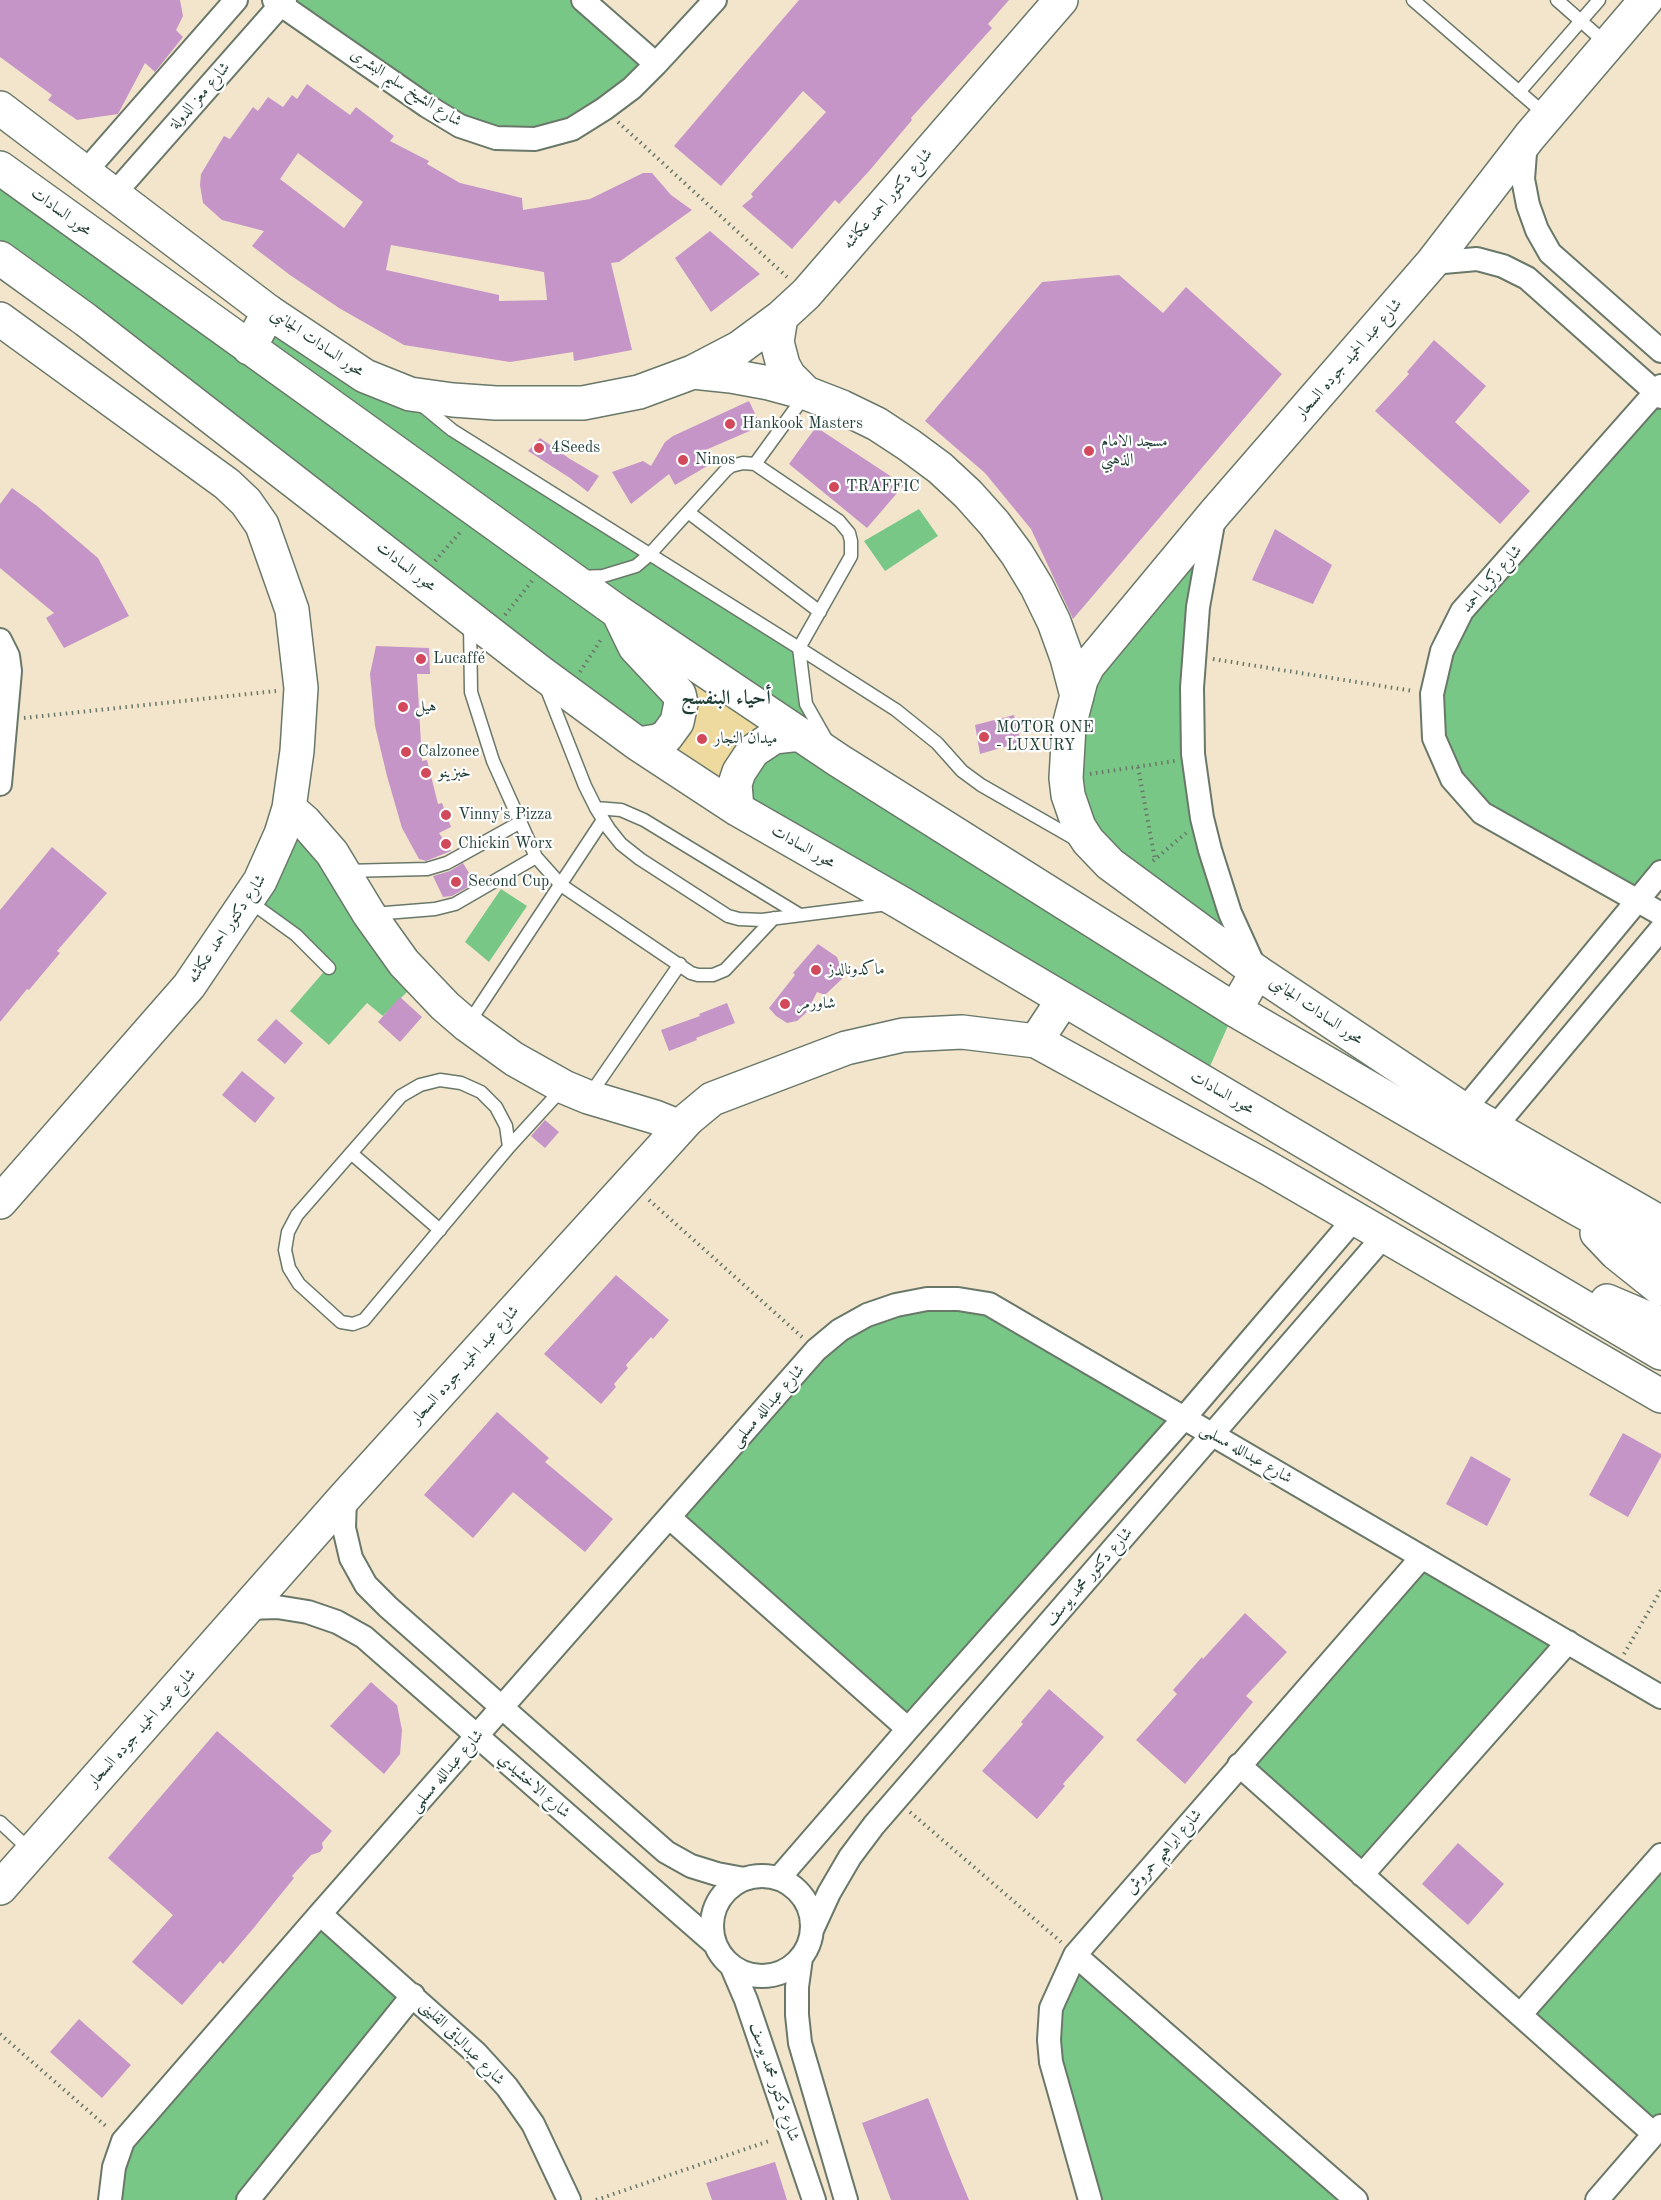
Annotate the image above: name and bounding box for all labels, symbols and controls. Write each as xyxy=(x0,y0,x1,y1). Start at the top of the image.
street label: شارع الشيخ سليم البشرى xyxy=(347,45,465,131)
street label: شارع معز الدولة xyxy=(166,58,234,134)
street label: شارع دكتور احمد عكاشه xyxy=(839,145,937,253)
street label: محور السادات xyxy=(27,183,95,241)
street label: شارع عبد الحميد جوده السحار xyxy=(1292,295,1406,423)
street label: محور السادات الجانبى xyxy=(267,305,367,381)
place label: Hankook Masters xyxy=(742,414,863,434)
marker: Hankook Masters xyxy=(723,417,737,431)
place label: مسجد الامام الذهبي xyxy=(1101,432,1168,470)
place label: 4Seeds xyxy=(551,438,600,458)
marker: 4Seeds xyxy=(532,441,546,455)
marker: مسجد الامام الذهبي xyxy=(1082,444,1096,458)
place label: Ninos xyxy=(695,450,735,470)
marker: Ninos xyxy=(676,453,690,467)
place label: TRAFFIC xyxy=(846,477,920,497)
marker: TRAFFIC xyxy=(827,480,841,494)
street label: محور السادات xyxy=(372,538,440,596)
street label: شارع زكريا احمد xyxy=(1457,541,1527,617)
place label: Lucaffé xyxy=(433,649,485,669)
marker: Lucaffé xyxy=(414,652,428,666)
district label: أحياء البنفسج xyxy=(681,687,771,711)
place label: هيل xyxy=(415,697,436,717)
marker: هيل xyxy=(396,700,410,714)
place label: MOTOR ONE - LUXURY xyxy=(996,718,1094,756)
place label: ميدان النجار xyxy=(714,729,778,749)
marker: MOTOR ONE - LUXURY xyxy=(977,730,991,744)
marker: ميدان النجار xyxy=(695,732,709,746)
place label: Calzonee xyxy=(418,742,479,762)
marker: Calzonee xyxy=(399,745,413,759)
place label: خبزينو xyxy=(438,763,471,783)
marker: خبزينو xyxy=(419,766,433,780)
place label: Vinny's Pizza xyxy=(458,805,552,825)
marker: Vinny's Pizza xyxy=(439,808,453,822)
street label: محور السادات xyxy=(768,821,838,873)
place label: Chickin Worx xyxy=(458,834,553,854)
marker: Chickin Worx xyxy=(439,837,453,851)
street label: شارع دكتور احمد عكاشه xyxy=(183,871,271,987)
place label: Second Cup xyxy=(468,872,549,892)
marker: Second Cup xyxy=(449,875,463,889)
place label: ماكدونالدز xyxy=(828,960,885,980)
marker: ماكدونالدز xyxy=(809,963,823,977)
street label: محور السادات الجانبى xyxy=(1266,973,1366,1049)
place label: شاورمر xyxy=(797,994,836,1014)
marker: شاورمر xyxy=(778,997,792,1011)
street label: محور السادات xyxy=(1187,1067,1257,1119)
street label: شارع عبد الحميد جوده السحار xyxy=(407,1302,523,1428)
street label: شارع عبدالله مسلمى xyxy=(727,1361,809,1451)
street label: شارع عبدالله مسلمى xyxy=(1197,1420,1295,1488)
street label: شارع دكتور محمد يوسف xyxy=(1041,1524,1137,1630)
street label: شارع عبد الحميد جوده السحار xyxy=(84,1665,200,1791)
street label: شارع عبدالله مسلمى xyxy=(406,1726,488,1816)
street label: شارع الاخشيدي xyxy=(494,1749,574,1823)
street label: شارع ابراهيم حمروش xyxy=(1122,1805,1206,1899)
street label: شارع عبدالباقى القلينى xyxy=(416,1997,508,2089)
street label: شارع دكتور محمد يوسف xyxy=(745,2020,803,2144)

